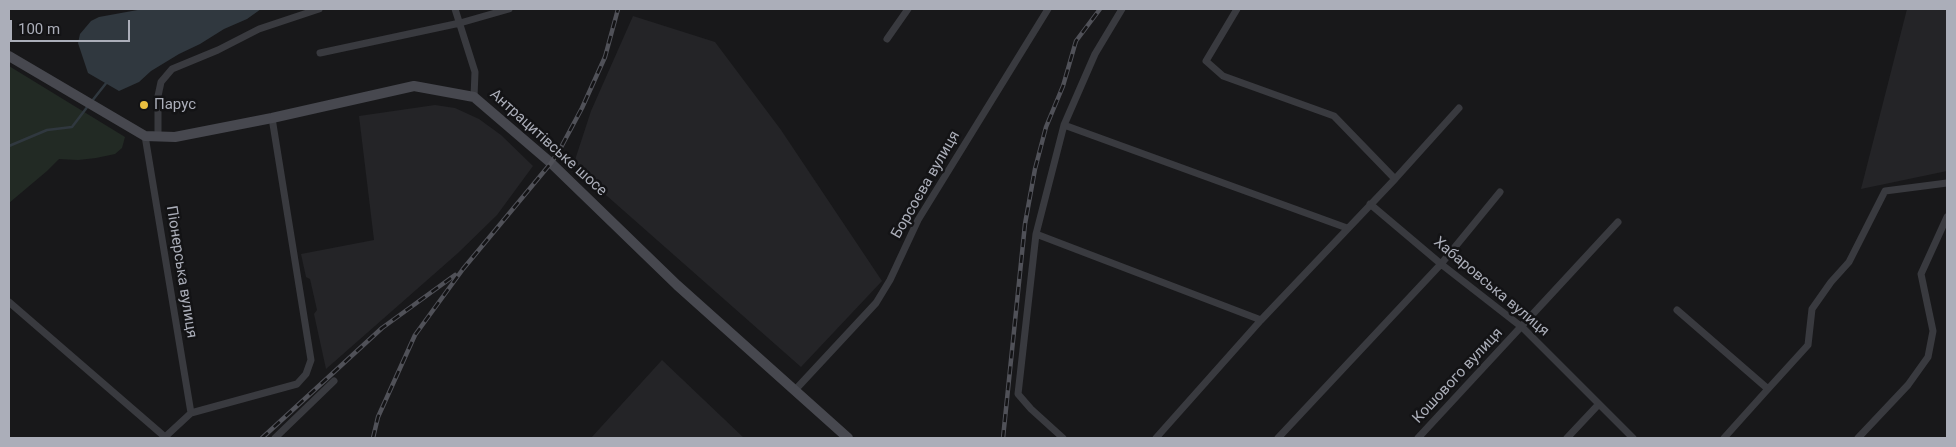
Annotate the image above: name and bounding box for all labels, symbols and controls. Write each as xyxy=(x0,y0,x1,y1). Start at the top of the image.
scale bar xyxy=(12,10,132,42)
text: 100 m xyxy=(18,20,60,38)
street label: Антрацитівське шосе xyxy=(486,86,610,200)
place label: Парус xyxy=(154,96,196,114)
marker: Парус xyxy=(138,99,150,111)
street label: Борсоєва вулиця xyxy=(888,128,964,242)
street label: Піонерська вулиця xyxy=(162,205,200,339)
street label: Хабаровська вулиця xyxy=(1430,233,1552,341)
street label: Кошового вулиця xyxy=(1409,324,1507,428)

